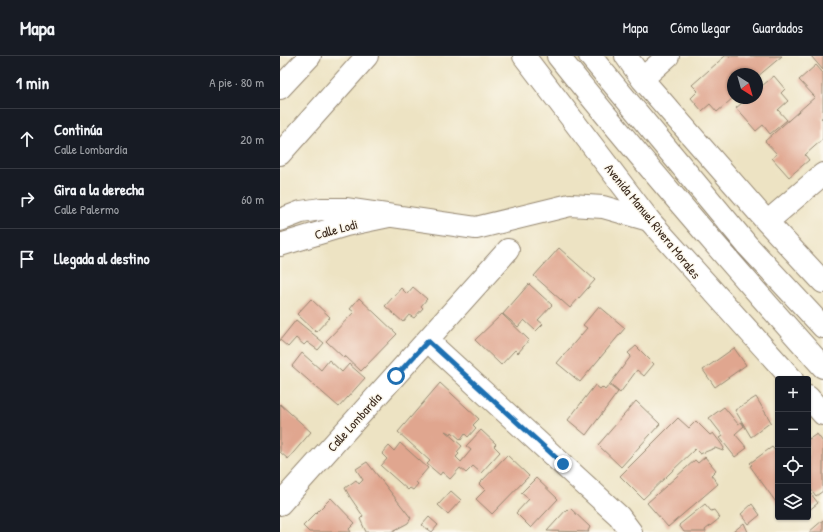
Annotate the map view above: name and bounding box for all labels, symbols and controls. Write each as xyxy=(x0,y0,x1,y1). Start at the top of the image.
text: Mapa xyxy=(20,15,54,41)
text: Mapa xyxy=(623,18,648,37)
text: Cómo llegar xyxy=(670,18,730,37)
text: Guardados xyxy=(752,18,803,37)
north arrow xyxy=(727,68,763,104)
text: 1 min xyxy=(16,71,49,94)
text: A pie · 80 m xyxy=(209,73,264,91)
text: Continúa xyxy=(54,119,102,140)
icon: ahead xyxy=(16,128,38,150)
text: 20 m xyxy=(240,130,264,148)
text: Calle Lombardía xyxy=(54,140,127,158)
street label: Avenida Manuel Rivera Morales xyxy=(601,160,705,282)
text: Gira a la derecha xyxy=(54,179,144,200)
icon: right xyxy=(16,188,38,210)
text: 60 m xyxy=(241,190,264,208)
text: Calle Palermo xyxy=(54,200,119,218)
street label: Calle Lodi xyxy=(312,215,360,243)
icon: arrive xyxy=(16,248,38,270)
text: Llegada al destino xyxy=(54,248,150,269)
route start xyxy=(387,367,405,385)
map controls xyxy=(775,376,811,520)
button: + xyxy=(775,376,811,412)
street label: Calle Lombardía xyxy=(323,389,385,455)
button: − xyxy=(775,412,811,448)
button: locate xyxy=(775,448,811,484)
route end xyxy=(554,455,572,473)
button: layers xyxy=(775,484,811,520)

